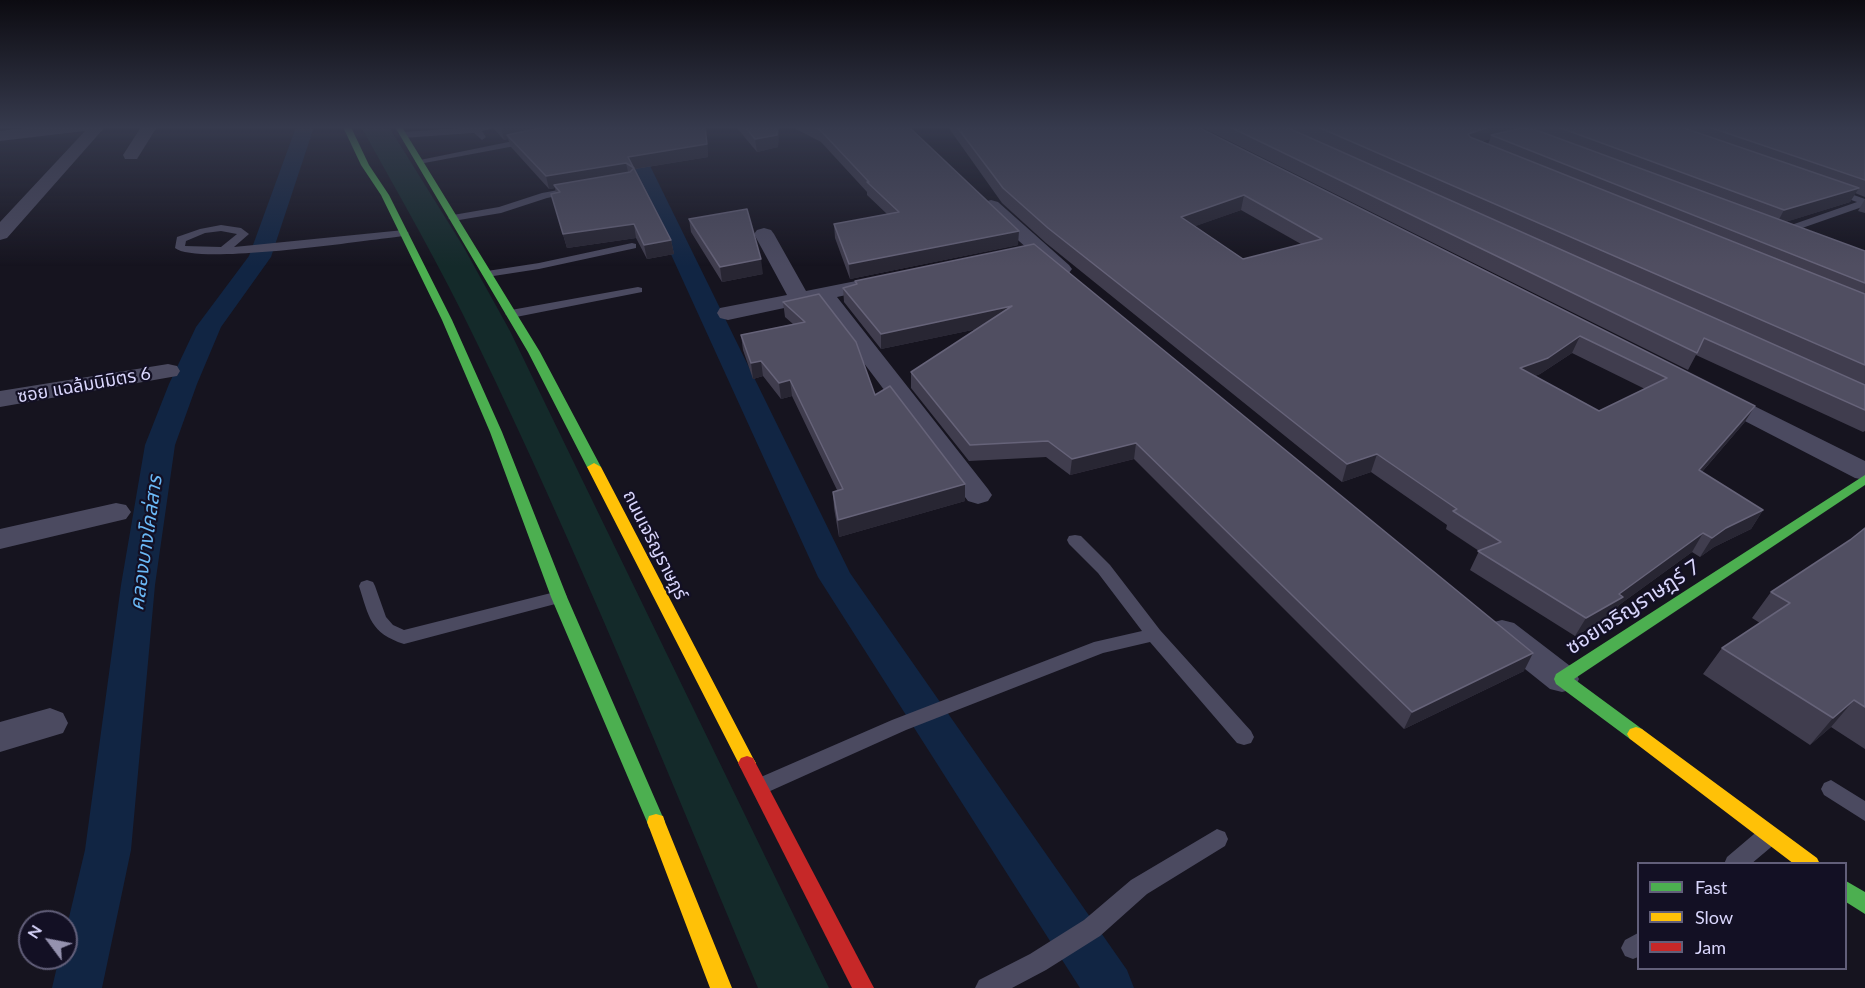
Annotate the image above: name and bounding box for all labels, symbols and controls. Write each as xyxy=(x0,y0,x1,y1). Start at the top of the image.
street label: ซอย แฉล้มนิมิตร 6 xyxy=(16,363,152,407)
water label: คลองบางโคล่สาร xyxy=(125,474,167,612)
street label: ถนนเจริญราษฎร์ xyxy=(618,487,692,603)
street label: ซอยเจริญราษฎร์ 7 xyxy=(1561,554,1705,660)
legend xyxy=(1637,862,1847,970)
text: Fast xyxy=(1695,876,1727,898)
text: Slow xyxy=(1695,906,1733,928)
north arrow xyxy=(18,910,78,970)
text: N xyxy=(23,921,45,942)
text: Jam xyxy=(1695,936,1726,958)

